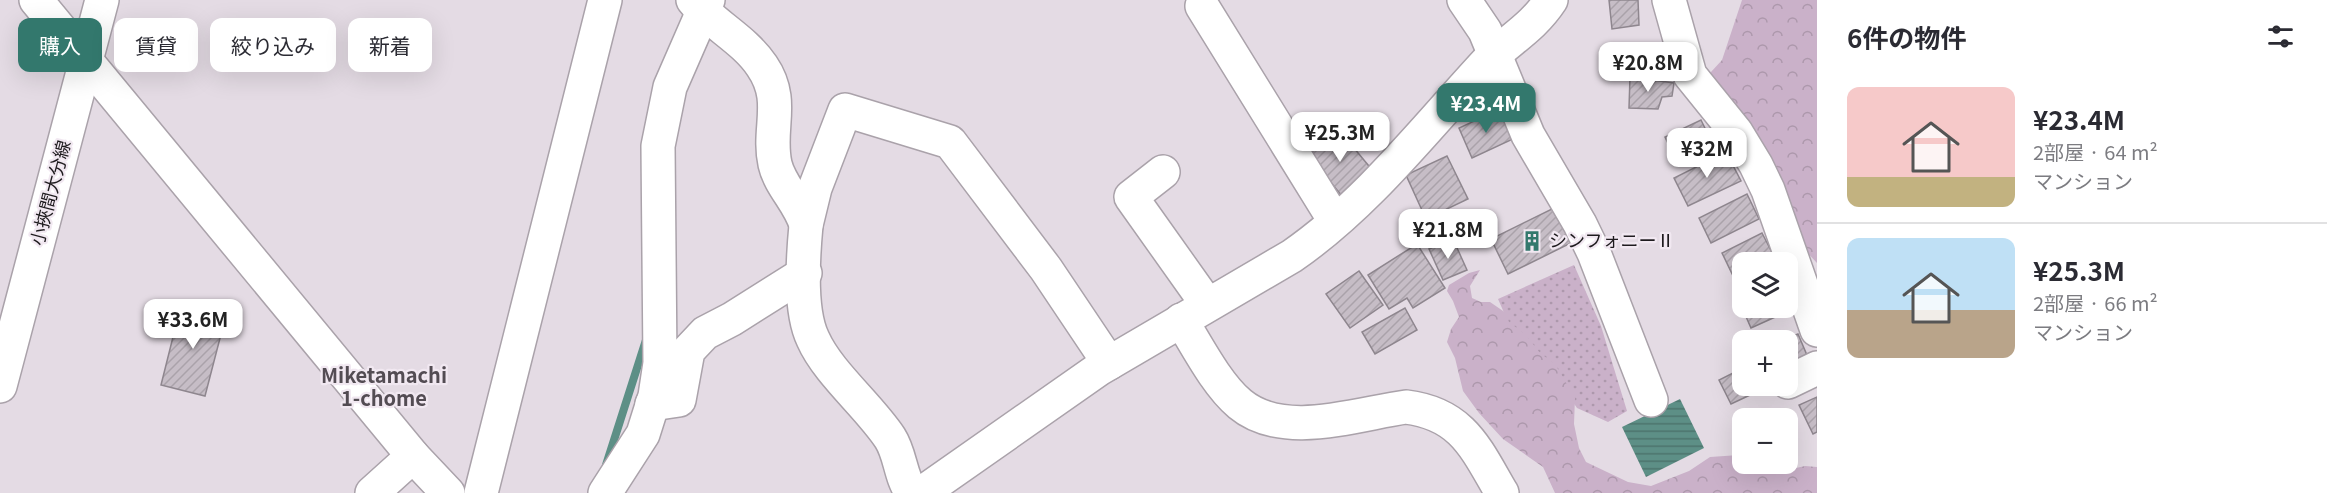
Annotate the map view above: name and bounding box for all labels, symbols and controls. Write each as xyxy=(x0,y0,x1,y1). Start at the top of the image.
chip: 購入 xyxy=(18,18,102,72)
chip: 賃貸 xyxy=(114,18,198,72)
chip: 絞り込み xyxy=(210,18,336,72)
chip: 新着 xyxy=(348,18,432,72)
text: 6件の物件 xyxy=(1847,18,1966,55)
icon: filters xyxy=(2264,20,2297,53)
pin: ¥20.8M xyxy=(1599,42,1697,93)
text: ¥20.8M xyxy=(1613,47,1683,76)
pin: ¥23.4M xyxy=(1437,83,1535,134)
text: ¥23.4M xyxy=(1451,88,1521,117)
text: ¥23.4M xyxy=(2033,100,2125,137)
icon: home xyxy=(1895,111,1967,183)
pin: ¥25.3M xyxy=(1291,112,1389,163)
text: ¥25.3M xyxy=(1305,117,1375,146)
pin: ¥32M xyxy=(1671,128,1743,179)
text: ¥32M xyxy=(1681,133,1733,162)
street label: 小挾間大分線 xyxy=(23,137,76,248)
text: 2部屋 · 64 m² xyxy=(2033,137,2158,166)
text: マンション xyxy=(2033,166,2133,195)
pin: ¥21.8M xyxy=(1399,209,1497,260)
text: ¥21.8M xyxy=(1413,214,1483,243)
place label: シンフォニーⅡ xyxy=(1549,226,1674,252)
building icon: シンフォニーⅡ xyxy=(1520,229,1544,253)
text: ¥25.3M xyxy=(2033,251,2125,288)
map controls xyxy=(1732,252,1798,474)
button: layers xyxy=(1732,252,1798,318)
icon: home xyxy=(1895,262,1967,334)
text: 2部屋 · 66 m² xyxy=(2033,288,2158,317)
pin: ¥33.6M xyxy=(144,299,242,350)
text: ¥33.6M xyxy=(158,304,228,333)
text: マンション xyxy=(2033,317,2133,346)
button: + xyxy=(1732,330,1798,396)
district label: Miketamachi 1-chome xyxy=(321,360,447,412)
button: − xyxy=(1732,408,1798,474)

